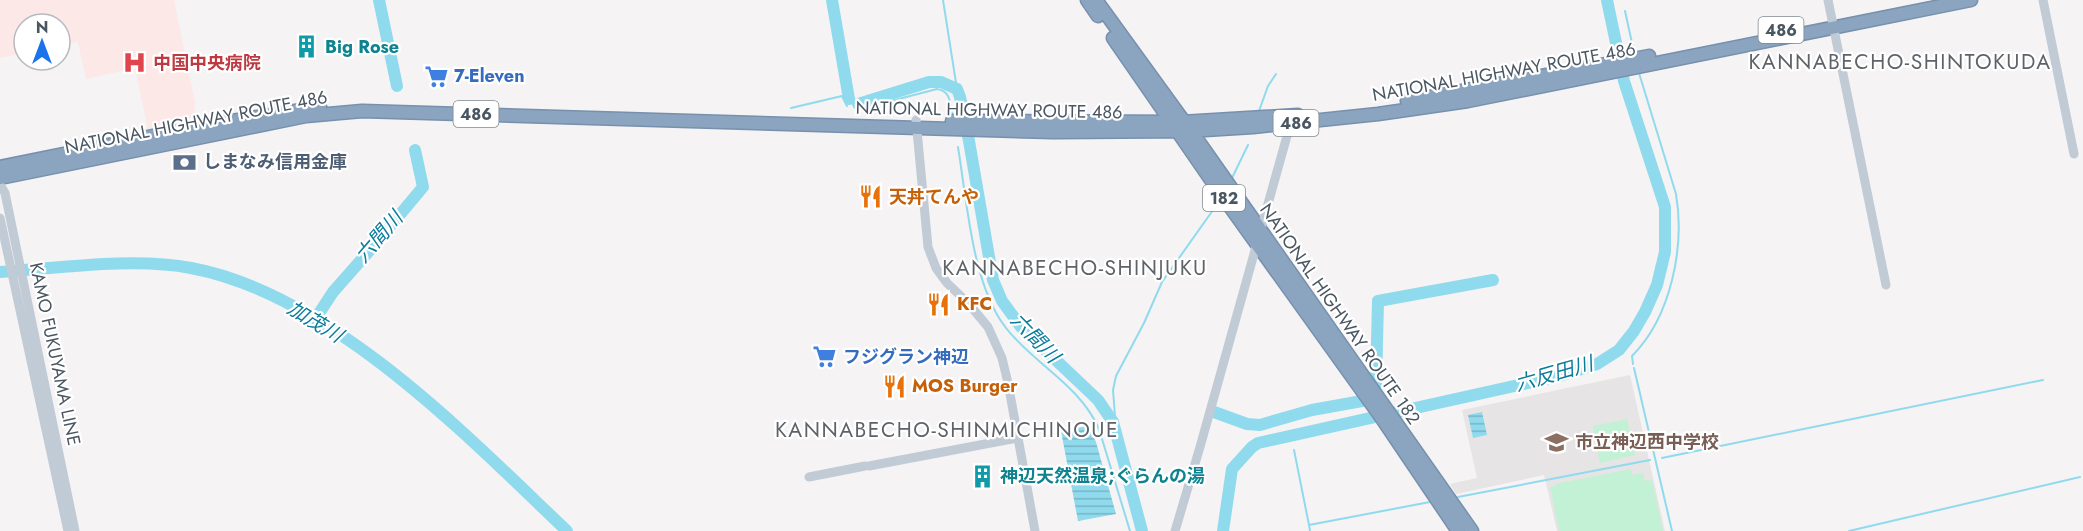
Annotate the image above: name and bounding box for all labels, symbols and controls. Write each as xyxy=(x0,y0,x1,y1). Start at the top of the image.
north arrow xyxy=(12,12,72,72)
text: N xyxy=(36,16,48,39)
road number: 486 xyxy=(1758,17,1804,43)
building icon: Big Rose xyxy=(294,34,320,60)
place label: Big Rose xyxy=(325,34,399,60)
street label: NATIONAL HIGHWAY ROUTE 486 xyxy=(1370,36,1638,108)
district label: KANNABECHO-SHINTOKUDA xyxy=(1748,47,2052,77)
hospital icon: 中国中央病院 xyxy=(122,50,148,76)
place label: 中国中央病院 xyxy=(153,50,261,76)
supermarket icon: 7-Eleven xyxy=(423,63,449,89)
place label: 7-Eleven xyxy=(454,63,525,89)
street label: NATIONAL HIGHWAY ROUTE 486 xyxy=(62,84,330,160)
street label: NATIONAL HIGHWAY ROUTE 486 xyxy=(855,95,1123,125)
road number: 486 xyxy=(454,101,498,127)
road number: 486 xyxy=(1274,110,1318,136)
bank icon: しまなみ信用金庫 xyxy=(172,149,198,175)
place label: しまなみ信用金庫 xyxy=(203,149,347,175)
restaurant icon: 天丼てんや xyxy=(858,184,884,210)
place label: 天丼てんや xyxy=(889,184,979,210)
road number: 182 xyxy=(1203,185,1245,211)
street label: NATIONAL HIGHWAY ROUTE 182 xyxy=(1253,198,1427,430)
water label: 六間川 xyxy=(348,203,411,269)
district label: KANNABECHO-SHINJUKU xyxy=(942,253,1208,283)
street label: KAMO FUKUYAMA LINE xyxy=(23,260,87,448)
restaurant icon: KFC xyxy=(926,291,952,317)
place label: KFC xyxy=(957,291,992,317)
water label: 加茂川 xyxy=(282,294,350,351)
water label: 六間川 xyxy=(1004,306,1068,371)
supermarket icon: フジグラン神辺 xyxy=(812,344,838,370)
place label: フジグラン神辺 xyxy=(843,344,969,370)
water label: 六反田川 xyxy=(1512,348,1598,399)
restaurant icon: MOS Burger xyxy=(881,373,907,399)
place label: MOS Burger xyxy=(912,373,1018,399)
district label: KANNABECHO-SHINMICHINOUE xyxy=(775,415,1119,445)
school or university icon: 市立神辺西中学校 xyxy=(1544,429,1570,455)
place label: 市立神辺西中学校 xyxy=(1575,429,1719,455)
building icon: 神辺天然温泉;ぐらんの湯 xyxy=(969,463,995,489)
place label: 神辺天然温泉;ぐらんの湯 xyxy=(1000,463,1205,489)

